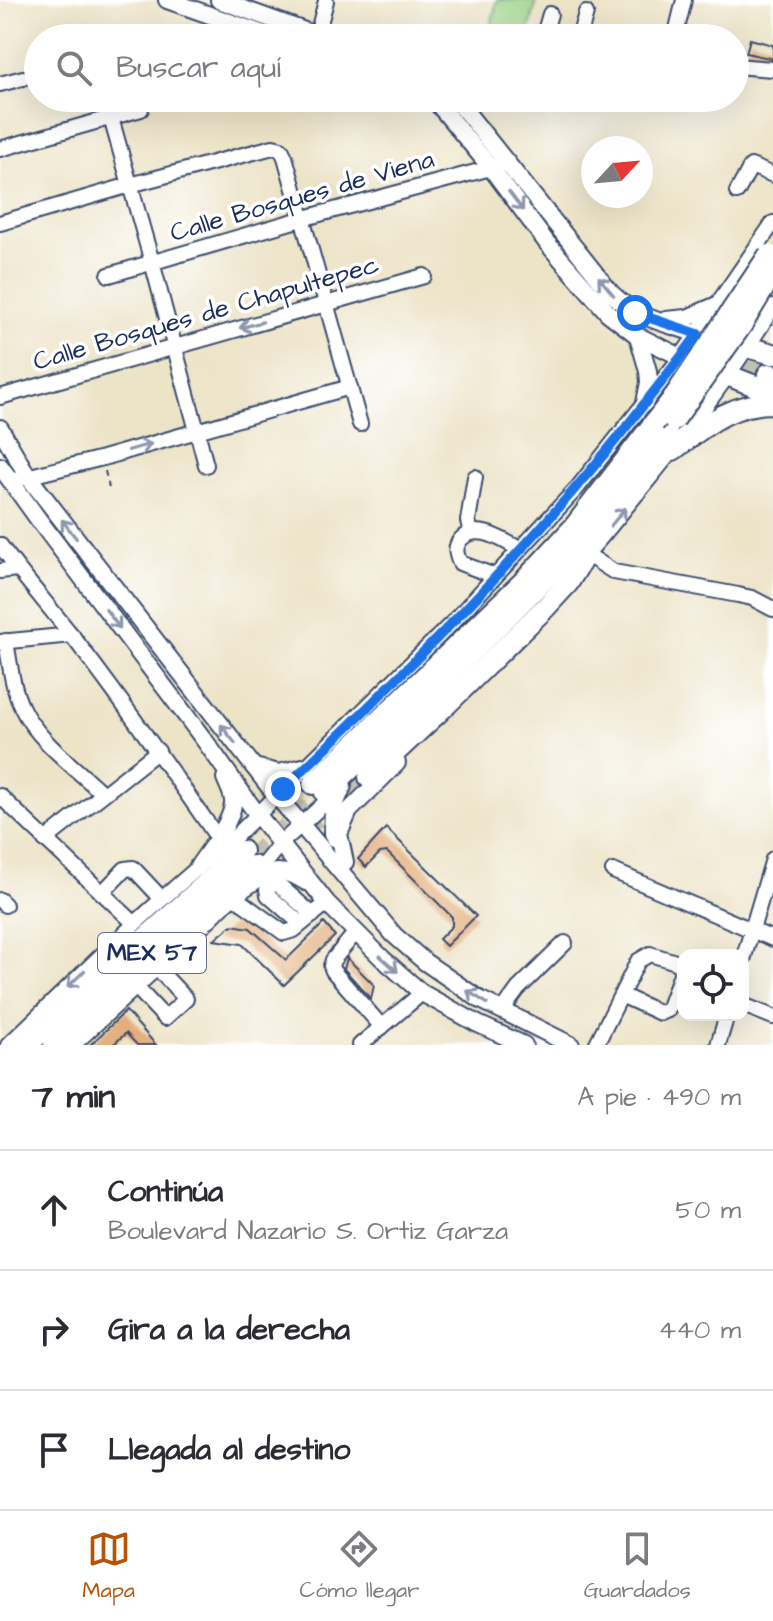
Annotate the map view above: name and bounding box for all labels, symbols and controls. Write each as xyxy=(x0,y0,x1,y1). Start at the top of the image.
search box xyxy=(24,24,749,112)
icon: search xyxy=(52,46,96,90)
text: Buscar aquí xyxy=(116,47,281,89)
north arrow xyxy=(581,136,653,208)
street label: Calle Bosques de Viena xyxy=(166,141,438,251)
one-way arrow xyxy=(507,190,524,211)
street label: Calle Bosques de Chapultepec xyxy=(29,246,383,380)
one-way arrow xyxy=(597,276,615,297)
route start xyxy=(617,295,653,331)
one-way arrow xyxy=(239,319,265,334)
one-way arrow xyxy=(126,439,152,454)
one-way arrow xyxy=(609,507,627,528)
one-way arrow xyxy=(60,519,77,540)
one-way arrow xyxy=(104,607,121,629)
one-way arrow xyxy=(220,724,237,745)
route end xyxy=(265,771,301,807)
road number: MEX 57 xyxy=(98,933,206,973)
map controls xyxy=(677,949,749,1021)
button: locate xyxy=(677,949,749,1021)
one-way arrow xyxy=(378,954,398,972)
one-way arrow xyxy=(66,970,86,989)
one-way arrow xyxy=(466,988,488,1005)
text: 7 min xyxy=(32,1073,115,1121)
text: A pie · 490 m xyxy=(577,1079,741,1115)
text: Continúa xyxy=(108,1171,223,1213)
icon: ahead xyxy=(32,1188,76,1232)
text: 50 m xyxy=(676,1192,741,1228)
text: Boulevard Nazario S. Ortiz Garza xyxy=(108,1213,508,1249)
icon: right xyxy=(32,1308,76,1352)
text: Gira a la derecha xyxy=(108,1309,350,1351)
text: 440 m xyxy=(659,1312,741,1348)
icon: arrive xyxy=(32,1428,76,1472)
text: Llegada al destino xyxy=(108,1429,350,1471)
tab: Mapa xyxy=(82,1527,135,1606)
tab: Cómo llegar xyxy=(300,1527,419,1606)
tab: Guardados xyxy=(584,1527,691,1606)

